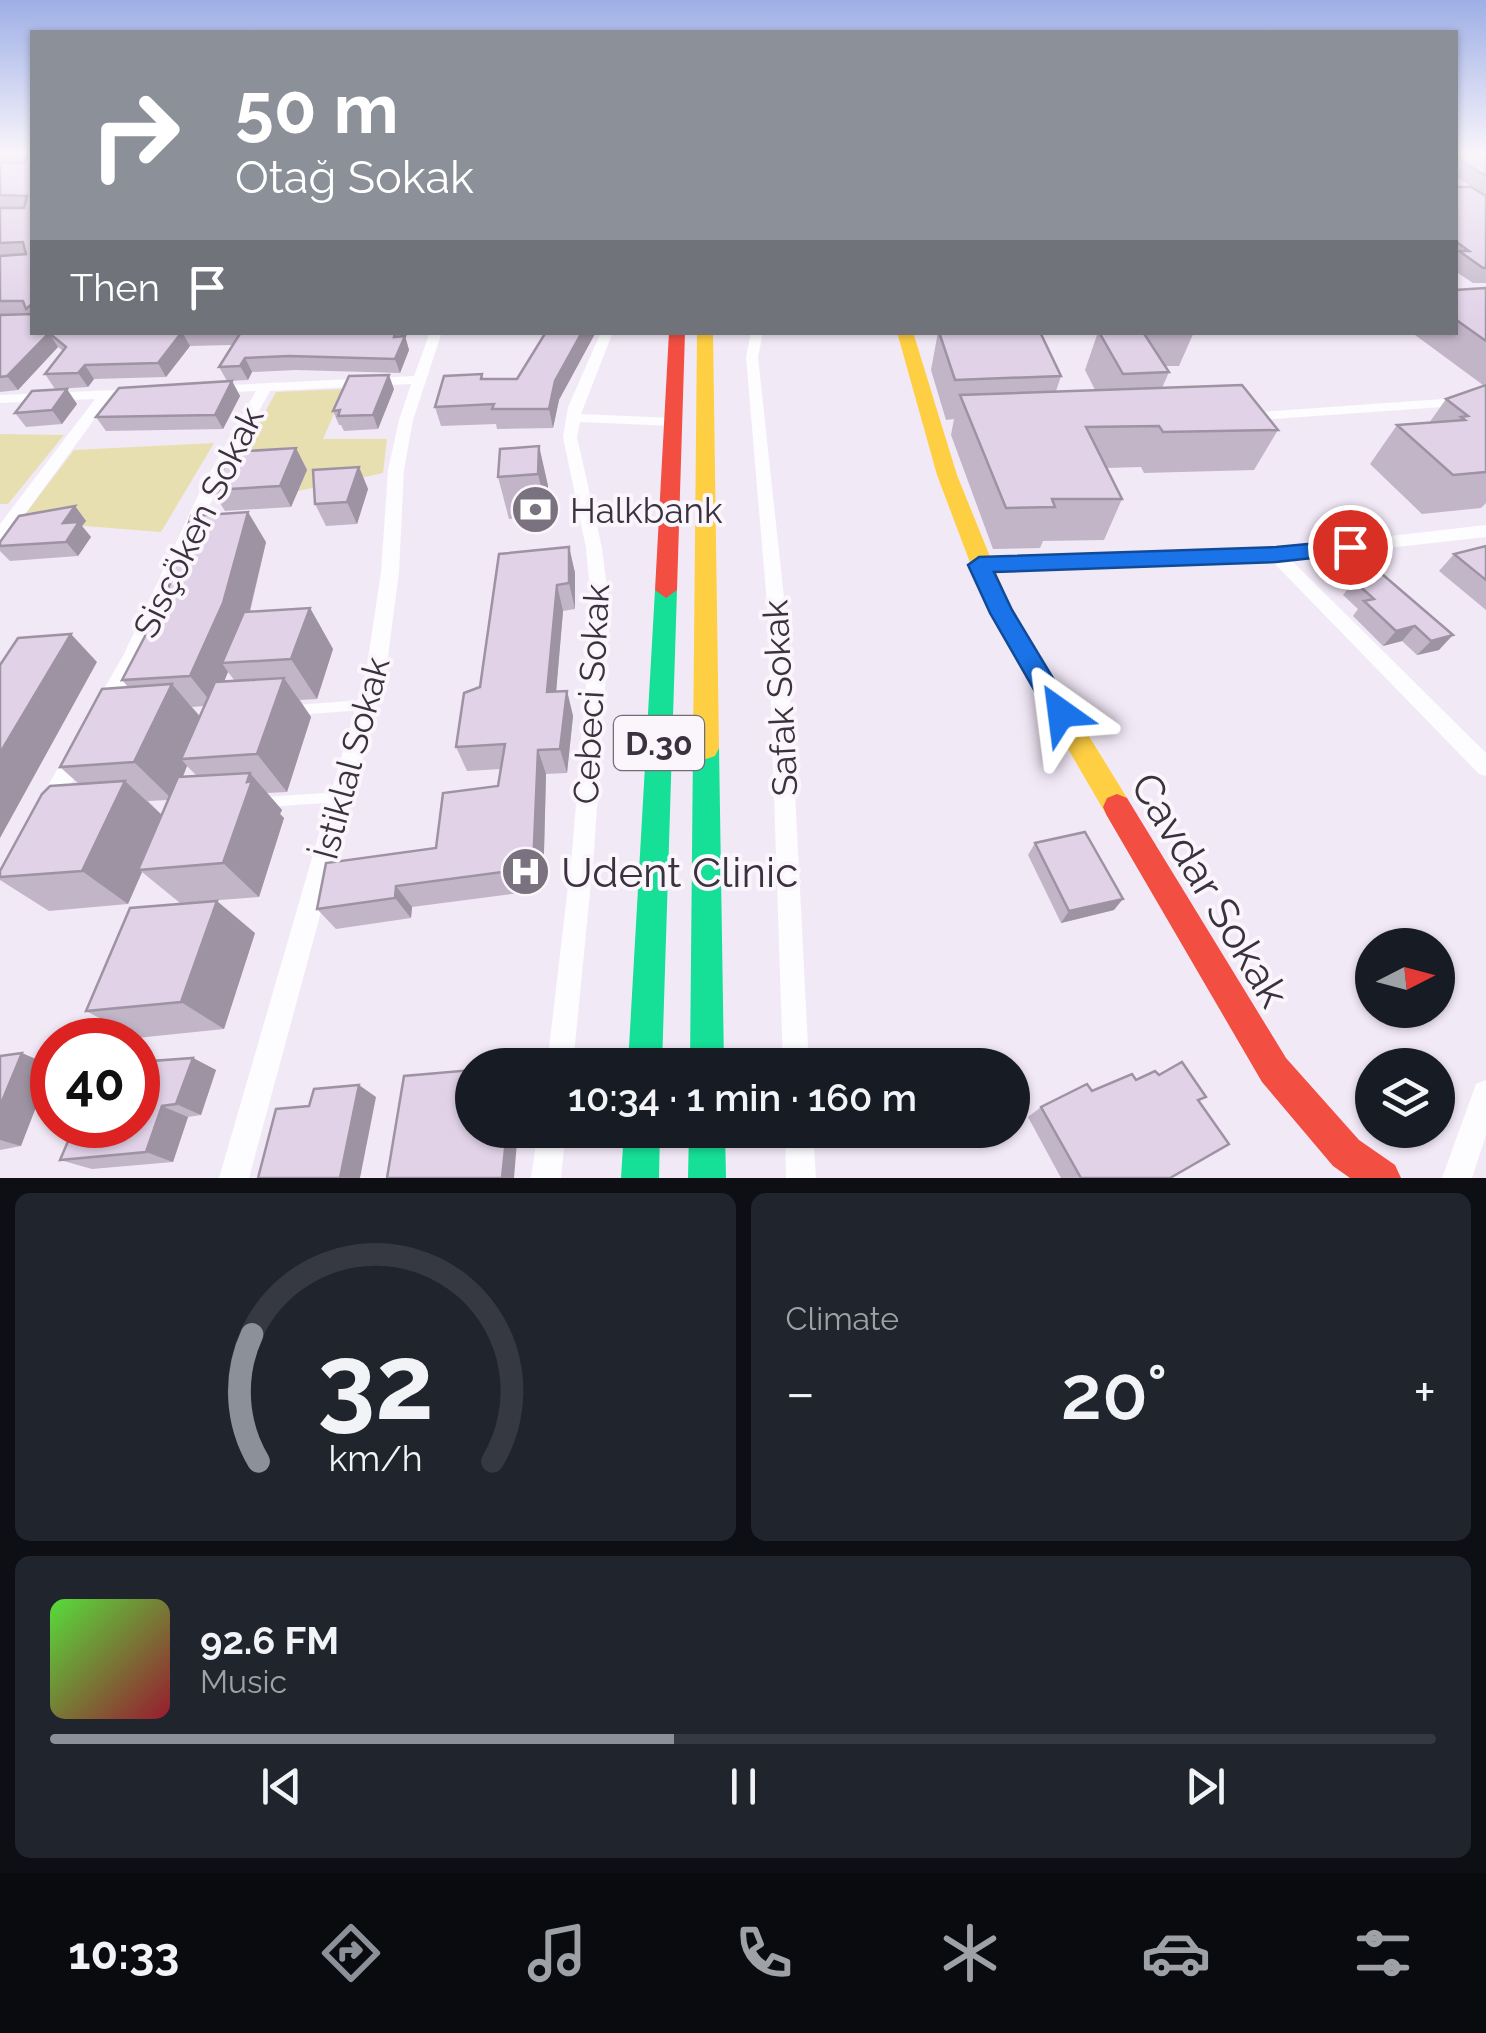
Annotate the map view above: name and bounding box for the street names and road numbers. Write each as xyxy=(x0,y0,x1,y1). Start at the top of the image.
street label: Sisçöken Sokak xyxy=(124,400,272,644)
street label: Cebeci Sokak xyxy=(565,582,617,805)
street label: Safak Sokak xyxy=(754,598,806,797)
street label: İstiklal Sokak xyxy=(304,652,398,864)
road number: D.30 xyxy=(614,716,704,770)
street label: Cavdar Sokak xyxy=(1121,764,1299,1016)

